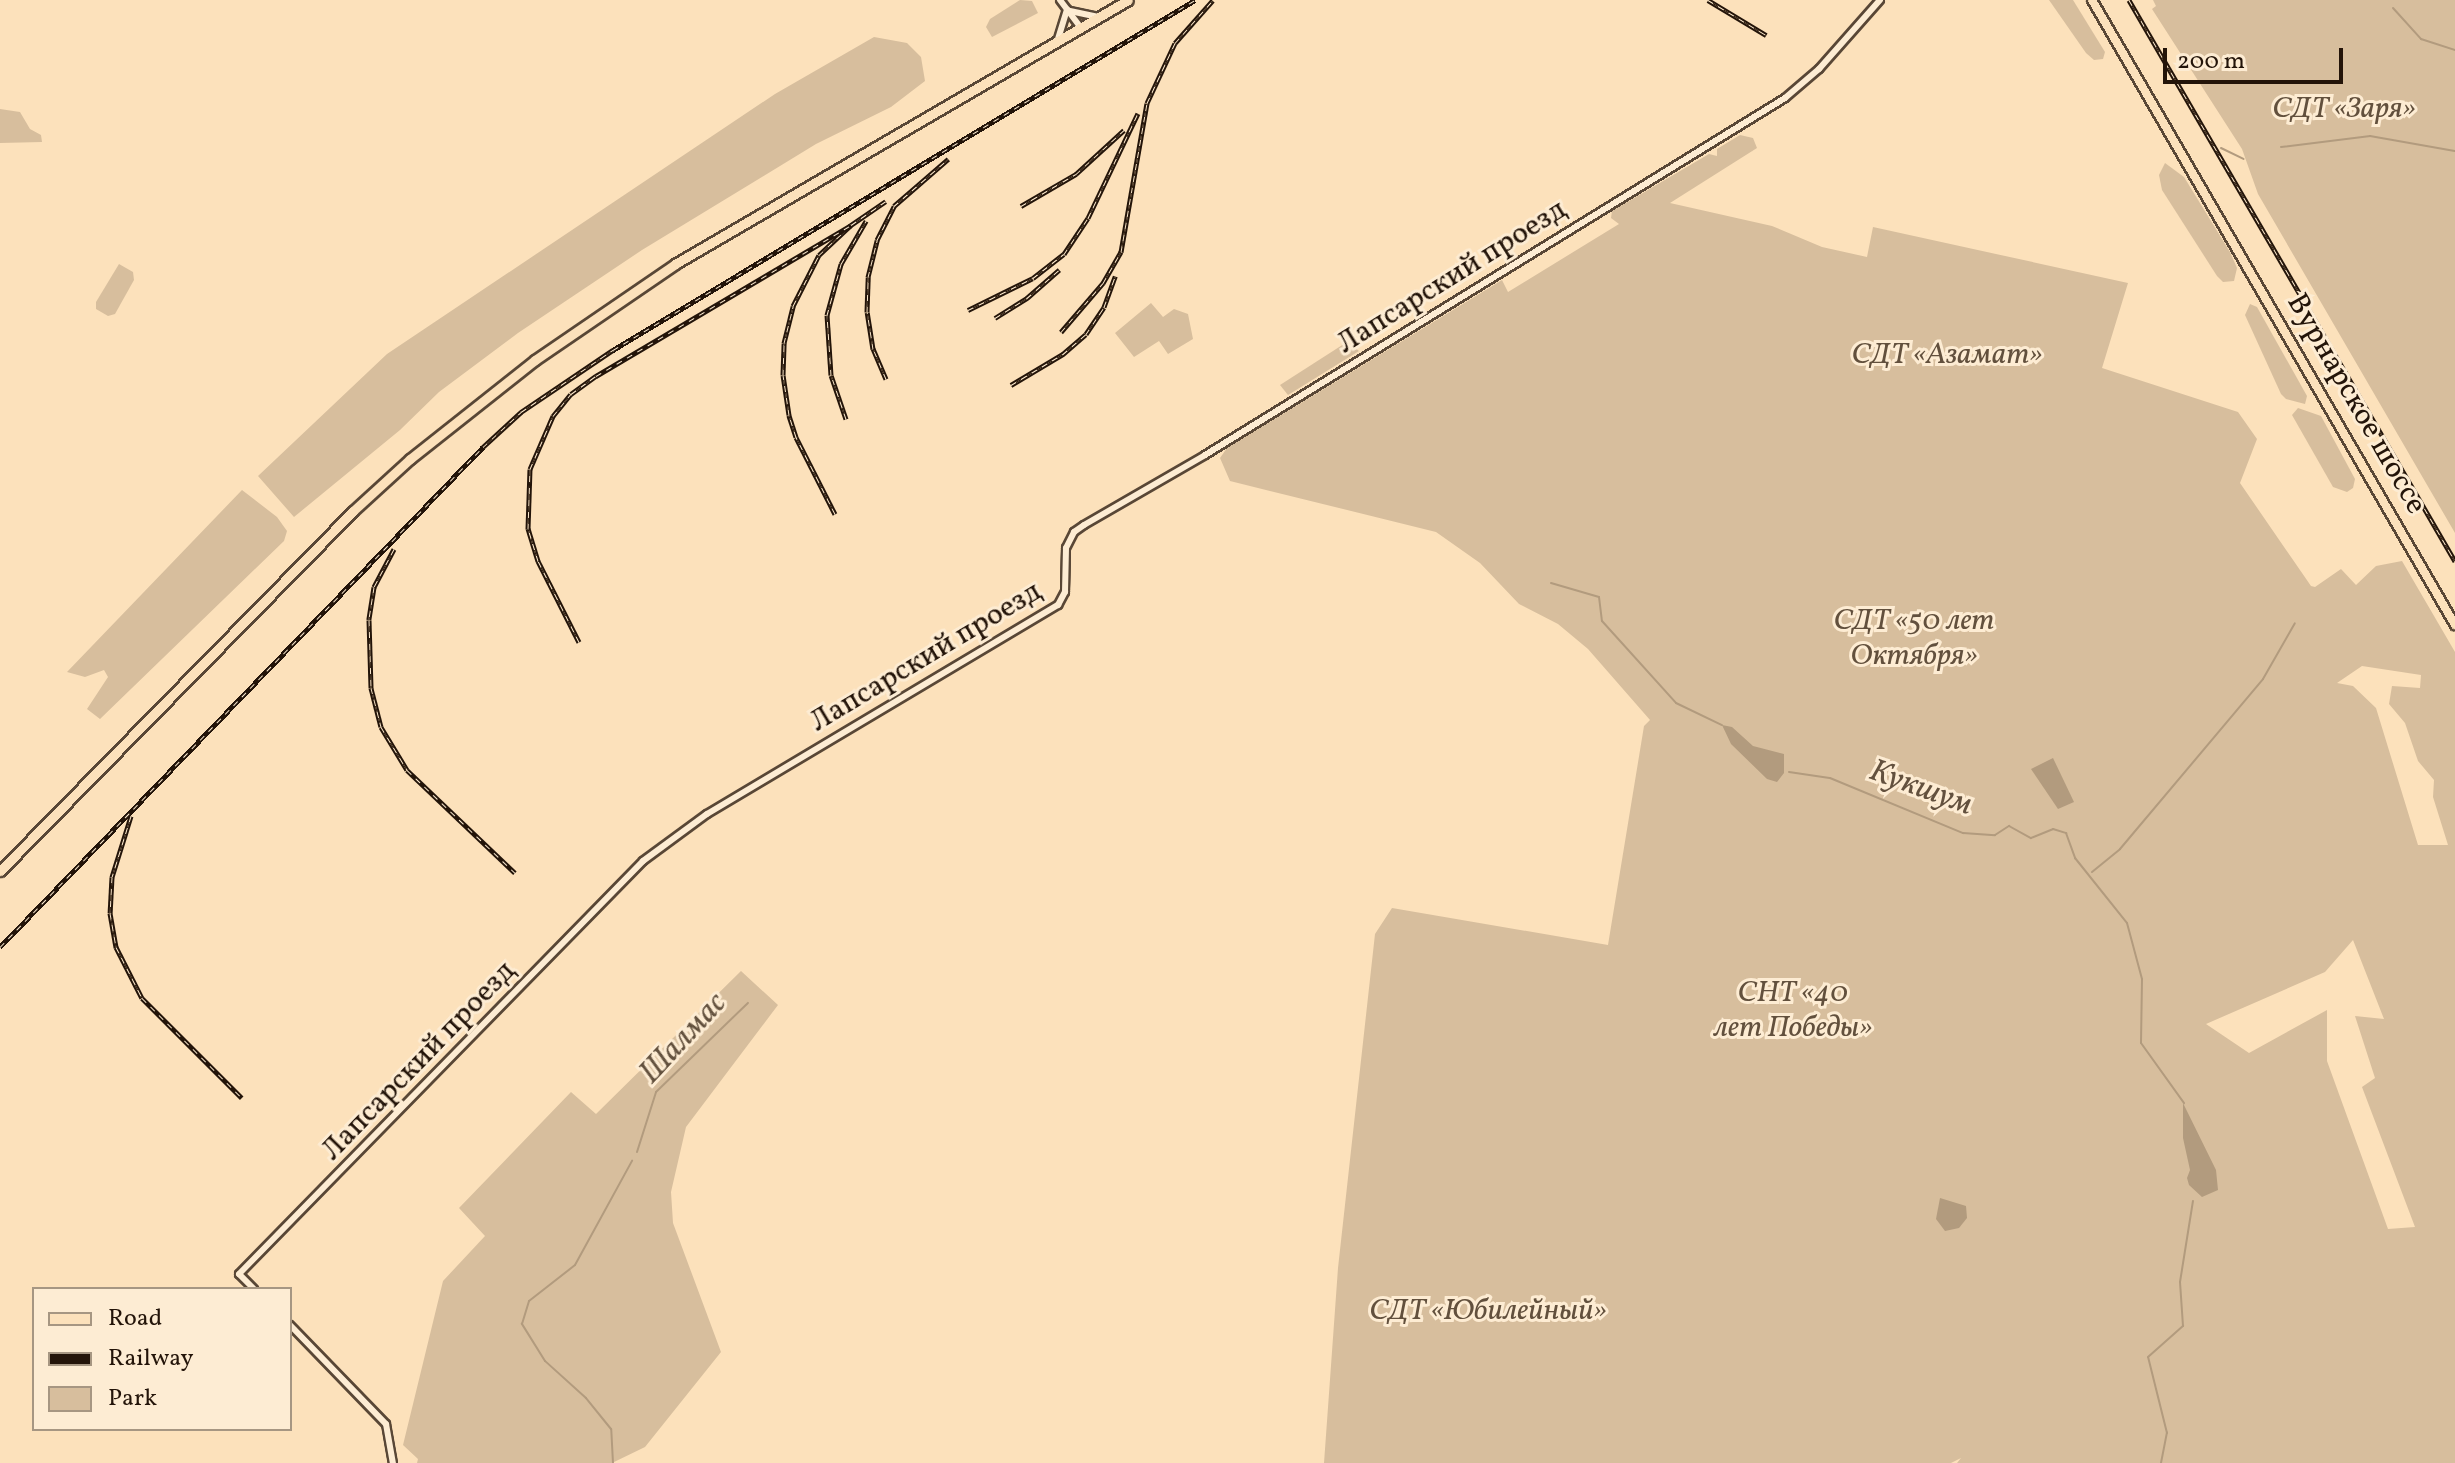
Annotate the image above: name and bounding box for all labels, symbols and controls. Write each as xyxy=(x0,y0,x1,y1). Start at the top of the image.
scale bar xyxy=(2167,32,2347,82)
text: 200 m xyxy=(2177,45,2245,79)
park label: СДТ «Заря» xyxy=(2272,91,2416,127)
street label: Лапсарский проезд xyxy=(1330,192,1574,362)
street label: Вурнарское шоссе xyxy=(2278,287,2434,521)
park label: СДТ «Азамат» xyxy=(1852,337,2042,373)
street label: Лапсарский проезд xyxy=(804,574,1048,740)
park label: СДТ «50 лет Октября» xyxy=(1834,603,1994,674)
water label: Кукшум xyxy=(1864,753,1978,825)
street label: Лапсарский проезд xyxy=(314,954,524,1168)
park label: СНТ «40 лет Победы» xyxy=(1714,975,1872,1046)
water label: Шалмас xyxy=(632,986,736,1092)
legend xyxy=(32,1287,292,1431)
park label: СДТ «Юбилейный» xyxy=(1369,1293,1607,1329)
text: Road xyxy=(108,1302,162,1336)
text: Railway xyxy=(108,1342,194,1376)
text: Park xyxy=(108,1382,157,1416)

